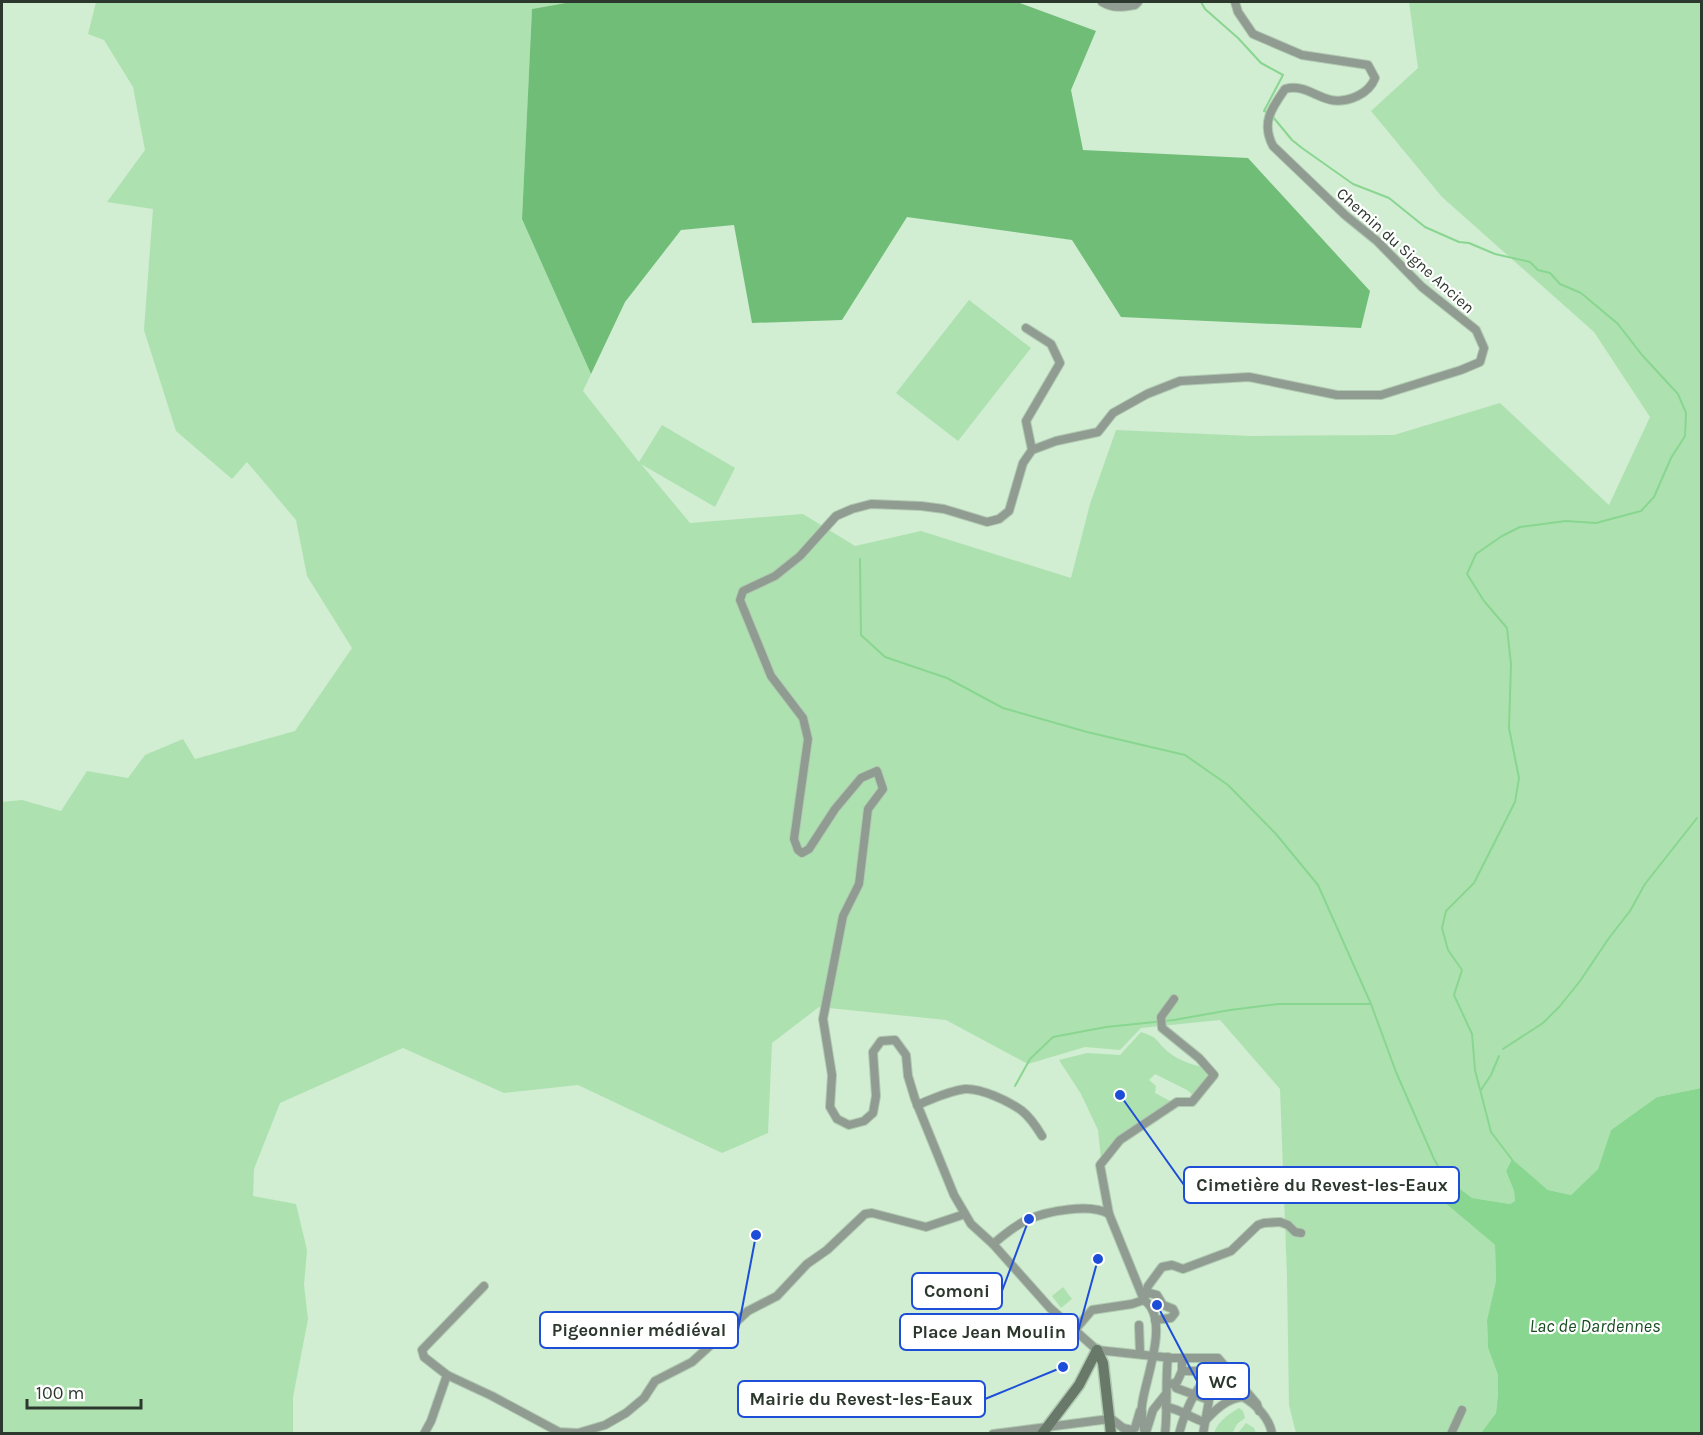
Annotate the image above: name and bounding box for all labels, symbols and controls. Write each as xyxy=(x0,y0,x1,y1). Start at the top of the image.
street label: Chemin du Signe Ancien xyxy=(1333,184,1478,317)
callout: Cimetière du Revest-les-Eaux xyxy=(1184,1167,1459,1203)
text: Cimetière du Revest-les-Eaux xyxy=(1196,1174,1448,1196)
callout: Comoni xyxy=(912,1273,1002,1309)
text: Comoni xyxy=(924,1280,990,1302)
callout: Pigeonnier médiéval xyxy=(540,1312,738,1348)
callout: Place Jean Moulin xyxy=(900,1314,1078,1350)
water label: Lac de Dardennes xyxy=(1530,1315,1660,1337)
text: Pigeonnier médiéval xyxy=(552,1319,726,1341)
text: Place Jean Moulin xyxy=(912,1321,1066,1343)
callout: WC xyxy=(1197,1363,1249,1399)
text: WC xyxy=(1209,1371,1237,1393)
scale bar xyxy=(27,1372,141,1410)
callout: Mairie du Revest-les-Eaux xyxy=(738,1381,985,1417)
text: 100 m xyxy=(36,1382,84,1404)
text: Mairie du Revest-les-Eaux xyxy=(749,1388,973,1410)

